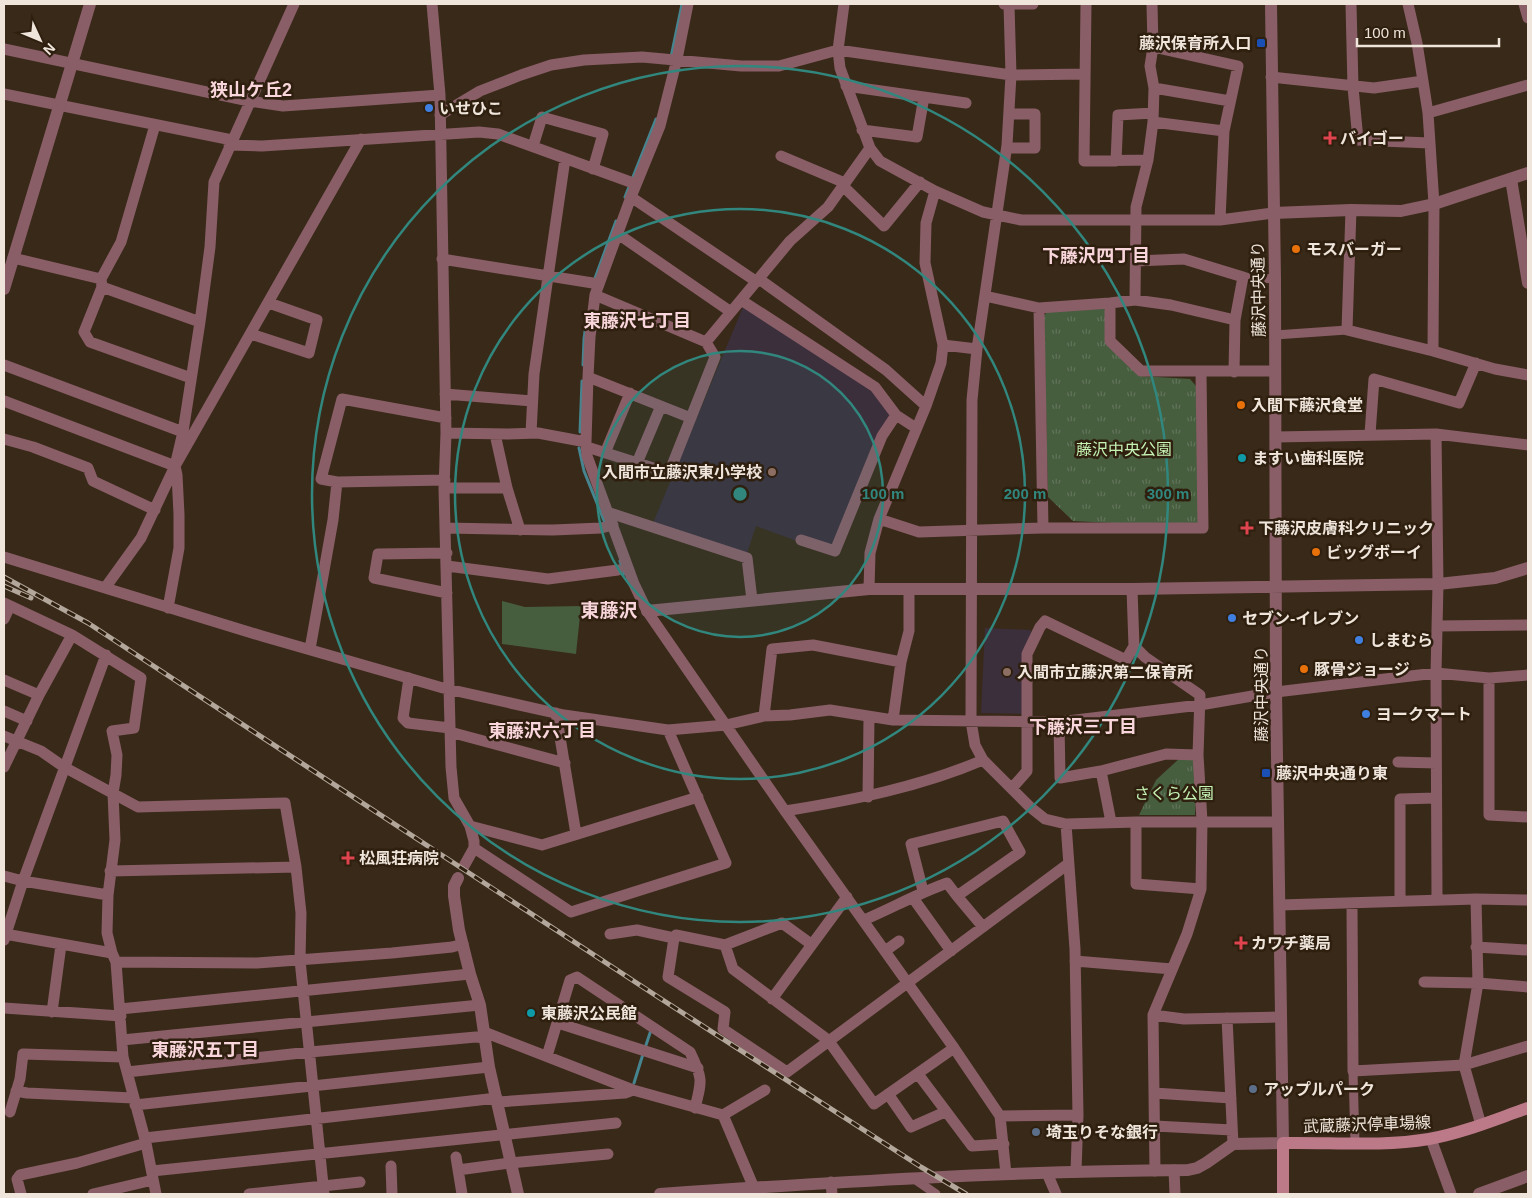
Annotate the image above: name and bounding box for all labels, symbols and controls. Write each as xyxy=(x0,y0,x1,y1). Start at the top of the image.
north arrow xyxy=(15,15,65,65)
scale bar xyxy=(1357,15,1500,47)
text: 100 m xyxy=(1364,24,1406,41)
place label: 藤沢保育所入口 xyxy=(1139,35,1251,52)
marker: 藤沢保育所入口 xyxy=(1255,37,1267,49)
text: N xyxy=(40,40,59,58)
district label: 狭山ケ丘2 xyxy=(210,80,292,100)
place label: いせひこ xyxy=(439,100,503,117)
marker: いせひこ xyxy=(423,102,435,114)
place label: バイゴー xyxy=(1340,129,1404,147)
marker: バイゴー xyxy=(1324,132,1336,144)
street label: 藤沢中央通り xyxy=(1249,241,1268,337)
place label: モスバーガー xyxy=(1306,241,1402,258)
marker: モスバーガー xyxy=(1290,243,1302,255)
district label: 下藤沢四丁目 xyxy=(1042,246,1150,266)
district label: 東藤沢七丁目 xyxy=(583,311,691,331)
place label: 入間下藤沢食堂 xyxy=(1251,397,1363,414)
marker: 入間下藤沢食堂 xyxy=(1235,399,1247,411)
park label: 藤沢中央公園 xyxy=(1076,441,1172,458)
place label: ますい歯科医院 xyxy=(1252,450,1364,467)
marker: ますい歯科医院 xyxy=(1236,452,1248,464)
place label: 入間市立藤沢東小学校 xyxy=(602,464,762,481)
marker: 入間市立藤沢東小学校 xyxy=(766,466,778,478)
centre of rings xyxy=(731,485,749,503)
text: 100 m xyxy=(862,485,904,502)
text: 200 m xyxy=(1004,485,1046,502)
text: 300 m xyxy=(1147,485,1189,502)
place label: 下藤沢皮膚科クリニック xyxy=(1258,520,1434,537)
marker: 下藤沢皮膚科クリニック xyxy=(1240,521,1254,535)
place label: ビッグボーイ xyxy=(1326,543,1422,561)
marker: ビッグボーイ xyxy=(1310,546,1322,558)
district label: 東藤沢 xyxy=(580,600,638,621)
place label: セブン-イレブン xyxy=(1242,610,1359,627)
marker: セブン-イレブン xyxy=(1226,612,1238,624)
place label: しまむら xyxy=(1369,632,1433,649)
marker: しまむら xyxy=(1353,634,1365,646)
street label: 藤沢中央通り xyxy=(1253,646,1270,742)
place label: 豚骨ジョージ xyxy=(1314,661,1410,678)
marker: 豚骨ジョージ xyxy=(1298,663,1310,675)
place label: 入間市立藤沢第二保育所 xyxy=(1017,664,1193,681)
marker: 入間市立藤沢第二保育所 xyxy=(1001,666,1013,678)
place label: ヨークマート xyxy=(1376,706,1472,723)
marker: ヨークマート xyxy=(1360,708,1372,720)
district label: 下藤沢三丁目 xyxy=(1029,717,1137,737)
district label: 東藤沢六丁目 xyxy=(488,721,596,741)
place label: 藤沢中央通り東 xyxy=(1276,765,1388,782)
marker: 藤沢中央通り東 xyxy=(1260,767,1272,779)
park label: さくら公園 xyxy=(1134,785,1214,802)
place label: 松風荘病院 xyxy=(359,850,439,867)
marker: 松風荘病院 xyxy=(341,851,355,865)
place label: カワチ薬局 xyxy=(1251,935,1331,952)
marker: カワチ薬局 xyxy=(1235,937,1247,949)
place label: 東藤沢公民館 xyxy=(541,1005,637,1022)
marker: 東藤沢公民館 xyxy=(525,1007,537,1019)
district label: 東藤沢五丁目 xyxy=(151,1040,259,1060)
place label: アップルパーク xyxy=(1263,1081,1375,1098)
marker: アップルパーク xyxy=(1247,1083,1259,1095)
street label: 武蔵藤沢停車場線 xyxy=(1303,1114,1431,1135)
place label: 埼玉りそな銀行 xyxy=(1046,1124,1158,1141)
marker: 埼玉りそな銀行 xyxy=(1030,1126,1042,1138)

